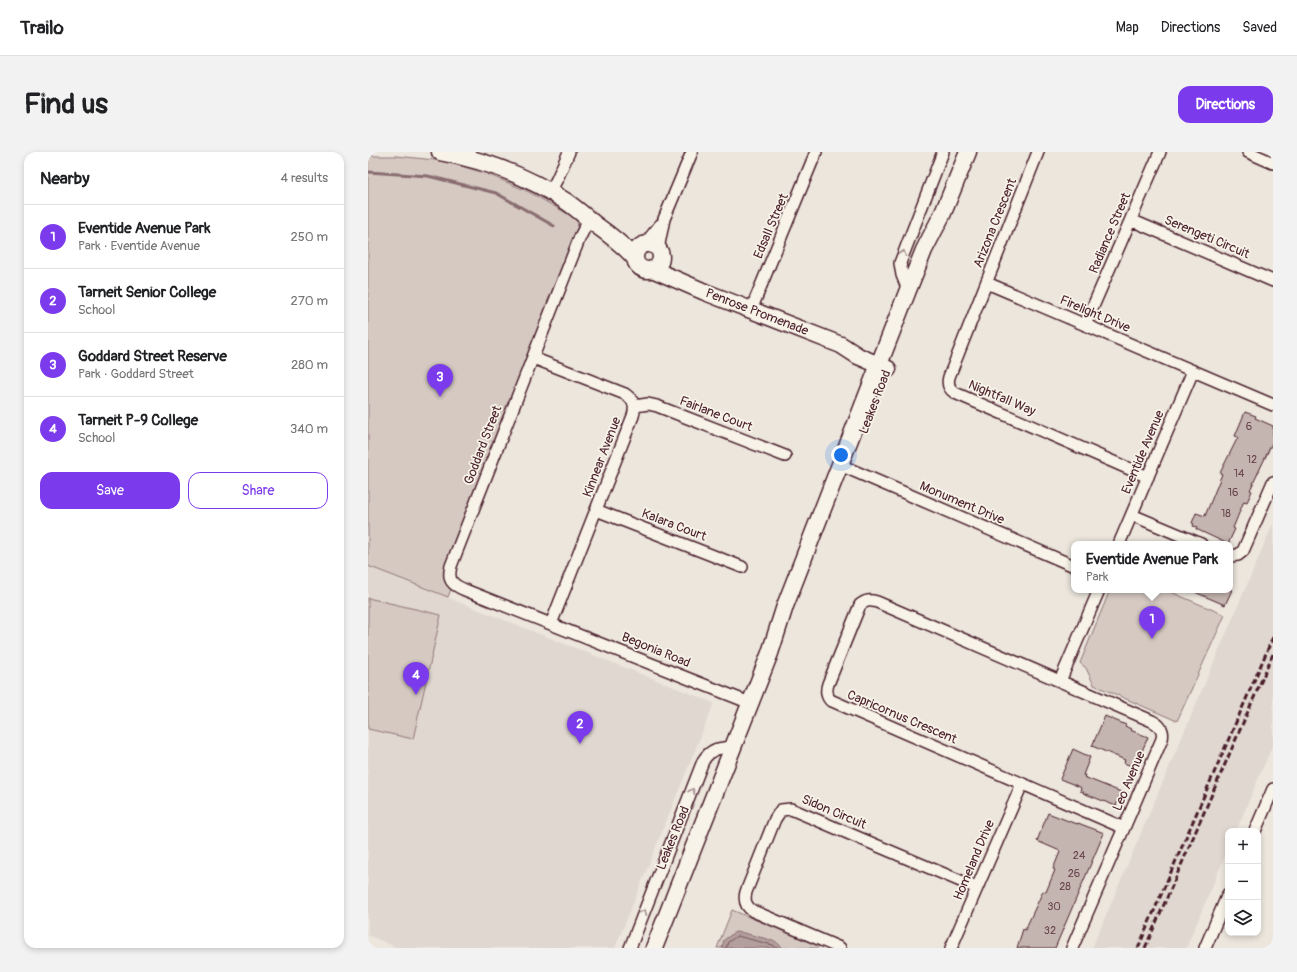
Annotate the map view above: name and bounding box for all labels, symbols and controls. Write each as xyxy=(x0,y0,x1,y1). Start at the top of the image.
text: Trailo xyxy=(20,16,64,40)
text: Map xyxy=(1116,19,1139,36)
text: Directions xyxy=(1161,19,1220,36)
text: Saved xyxy=(1242,19,1277,36)
button: Directions xyxy=(1178,86,1273,123)
text: Find us xyxy=(24,87,108,122)
text: Nearby xyxy=(40,168,89,189)
text: 4 results xyxy=(281,170,328,186)
street label: Arizona Crescent xyxy=(970,175,1021,270)
street label: Radiance Street xyxy=(1086,189,1135,276)
street label: Edsall Street xyxy=(750,190,792,261)
street label: Serengeti Circuit xyxy=(1162,212,1253,262)
text: Eventide Avenue Park xyxy=(78,219,210,238)
text: 1 xyxy=(50,229,56,245)
text: 250 m xyxy=(290,229,328,245)
text: Park · Eventide Avenue xyxy=(78,238,200,254)
one-way arrow xyxy=(899,250,907,257)
text: Tarneit Senior College xyxy=(78,283,216,302)
street label: Penrose Promenade xyxy=(703,285,811,339)
street label: Firelight Drive xyxy=(1057,292,1133,336)
text: 2 xyxy=(49,293,57,309)
text: 270 m xyxy=(291,293,328,309)
text: School xyxy=(78,302,115,318)
text: Goddard Street Reserve xyxy=(78,347,227,366)
text: 3 xyxy=(49,357,57,373)
text: 280 m xyxy=(291,357,328,373)
pin: 3 xyxy=(427,364,453,397)
text: Park · Goddard Street xyxy=(78,366,194,382)
street label: Leakes Road xyxy=(855,368,895,436)
street label: Nightfall Way xyxy=(966,377,1038,420)
street label: Fairlane Court xyxy=(677,393,755,436)
street label: Goddard Street xyxy=(461,403,506,487)
street label: Eventide Avenue xyxy=(1118,407,1168,496)
text: Tarneit P-9 College xyxy=(78,411,198,430)
street label: Kinnear Avenue xyxy=(579,414,625,499)
house number: 6 xyxy=(1246,420,1252,433)
text: 4 xyxy=(49,421,57,437)
text: 340 m xyxy=(290,421,328,437)
text: School xyxy=(78,430,115,446)
your location xyxy=(831,445,851,465)
house number: 12 xyxy=(1247,453,1257,466)
house number: 14 xyxy=(1234,467,1245,480)
button: Save xyxy=(40,472,180,509)
button: Share xyxy=(188,472,328,509)
street label: Monument Drive xyxy=(917,478,1007,528)
house number: 16 xyxy=(1228,486,1238,499)
street label: Kalara Court xyxy=(639,505,709,545)
house number: 18 xyxy=(1221,507,1231,520)
popup xyxy=(1071,541,1233,593)
text: Eventide Avenue Park xyxy=(1086,550,1218,569)
text: Park xyxy=(1086,569,1109,585)
pin: 1 xyxy=(1139,606,1165,639)
street label: Begonia Road xyxy=(619,629,693,671)
pin: 4 xyxy=(403,662,429,695)
street label: Capricornus Crescent xyxy=(845,687,960,748)
pin: 2 xyxy=(567,711,593,744)
street label: Leo Avenue xyxy=(1109,748,1149,813)
one-way arrow xyxy=(687,787,695,794)
street label: Sidon Circuit xyxy=(799,791,869,833)
street label: Leakes Road xyxy=(653,804,693,872)
street label: Homeland Drive xyxy=(950,817,998,903)
map controls xyxy=(1225,828,1261,936)
button: + xyxy=(1225,828,1261,864)
house number: 24 xyxy=(1073,849,1086,862)
button: − xyxy=(1225,864,1261,900)
house number: 26 xyxy=(1068,867,1080,880)
house number: 28 xyxy=(1059,880,1071,893)
house number: 30 xyxy=(1047,900,1061,913)
button: layers xyxy=(1225,900,1261,936)
one-way arrow xyxy=(639,908,647,915)
house number: 32 xyxy=(1044,924,1056,937)

